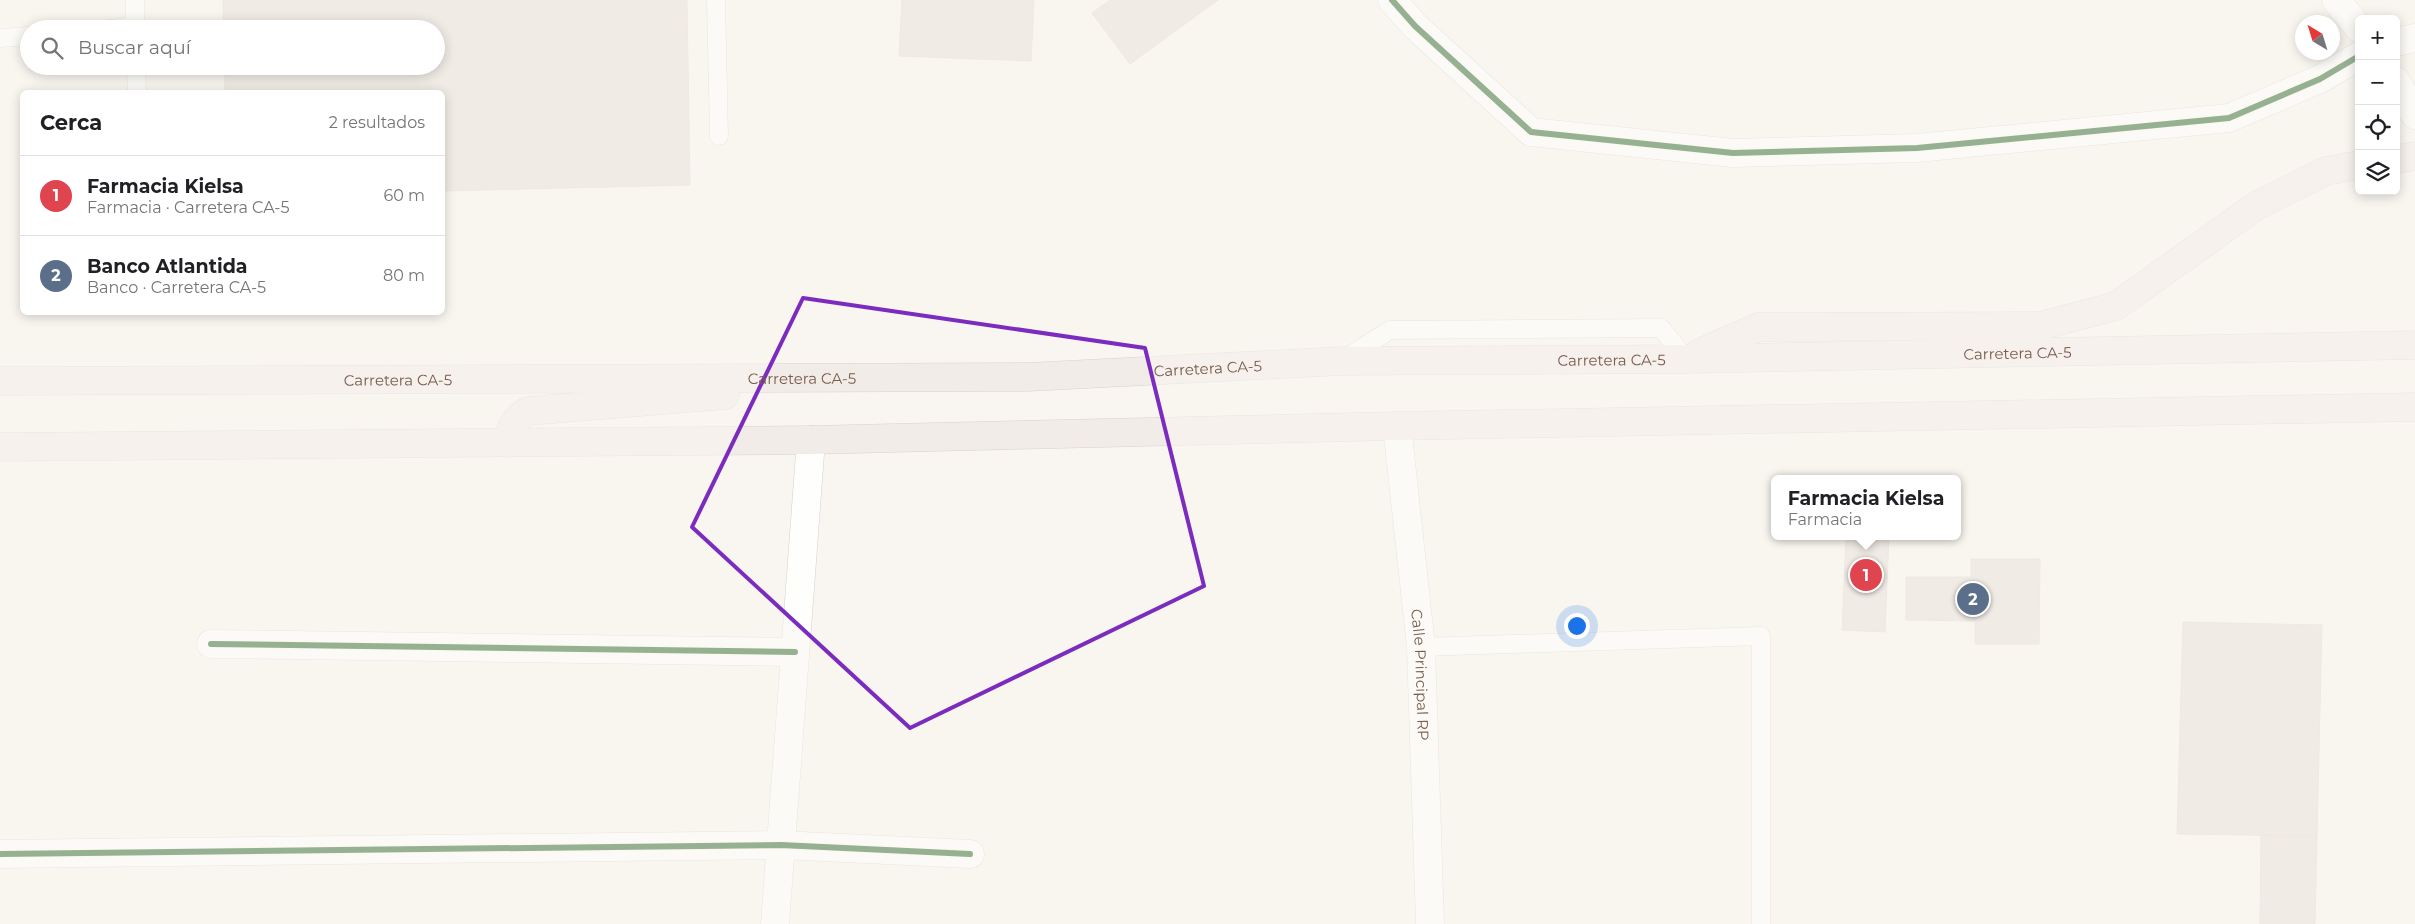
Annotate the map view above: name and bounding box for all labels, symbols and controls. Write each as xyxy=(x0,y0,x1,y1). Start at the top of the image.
north arrow xyxy=(2295,15,2340,60)
map controls xyxy=(2355,15,2400,195)
button: + xyxy=(2355,15,2400,60)
search box xyxy=(20,20,445,75)
icon: search xyxy=(38,34,66,62)
text: Buscar aquí xyxy=(78,36,191,59)
button: − xyxy=(2355,60,2400,105)
button: locate xyxy=(2355,105,2400,150)
text: Cerca xyxy=(40,110,102,135)
text: 2 resultados xyxy=(329,113,425,132)
button: layers xyxy=(2355,150,2400,195)
text: Farmacia Kielsa xyxy=(87,175,244,198)
text: 1 xyxy=(53,186,59,205)
text: 60 m xyxy=(383,186,425,205)
text: Farmacia · Carretera CA-5 xyxy=(87,198,290,217)
text: Banco Atlantida xyxy=(87,255,248,278)
text: 2 xyxy=(51,266,61,285)
text: 80 m xyxy=(383,266,425,285)
text: Banco · Carretera CA-5 xyxy=(87,278,266,297)
street label: Carretera CA-5 xyxy=(1963,342,2072,363)
street label: Carretera CA-5 xyxy=(1557,350,1666,369)
street label: Carretera CA-5 xyxy=(1153,356,1262,380)
street label: Carretera CA-5 xyxy=(748,368,856,388)
street label: Carretera CA-5 xyxy=(344,370,452,389)
popup xyxy=(1771,475,1961,540)
text: Farmacia Kielsa xyxy=(1788,487,1944,510)
text: Farmacia xyxy=(1788,510,1862,529)
pin: 1 xyxy=(1850,556,1882,594)
pin: 2 xyxy=(1957,580,1989,618)
street label: Calle Principal RP xyxy=(1407,608,1434,741)
your location xyxy=(1564,613,1590,639)

